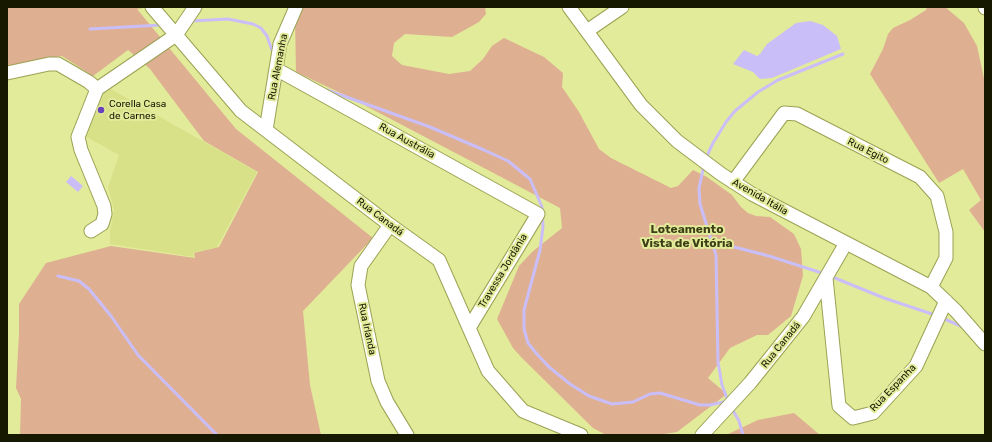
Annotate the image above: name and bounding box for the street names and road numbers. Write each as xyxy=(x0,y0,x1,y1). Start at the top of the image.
street label: Rua Alemanha xyxy=(266,33,290,101)
street label: Rua Austrália xyxy=(377,121,437,161)
street label: Rua Egito xyxy=(845,136,891,166)
street label: Avenida Itália xyxy=(730,176,790,218)
street label: Rua Canadá xyxy=(354,195,406,239)
street label: Travessa Jordânia xyxy=(476,232,530,310)
street label: Rua Irlanda xyxy=(356,302,378,356)
street label: Rua Canadá xyxy=(759,320,803,370)
street label: Rua Espanha xyxy=(868,362,918,414)

